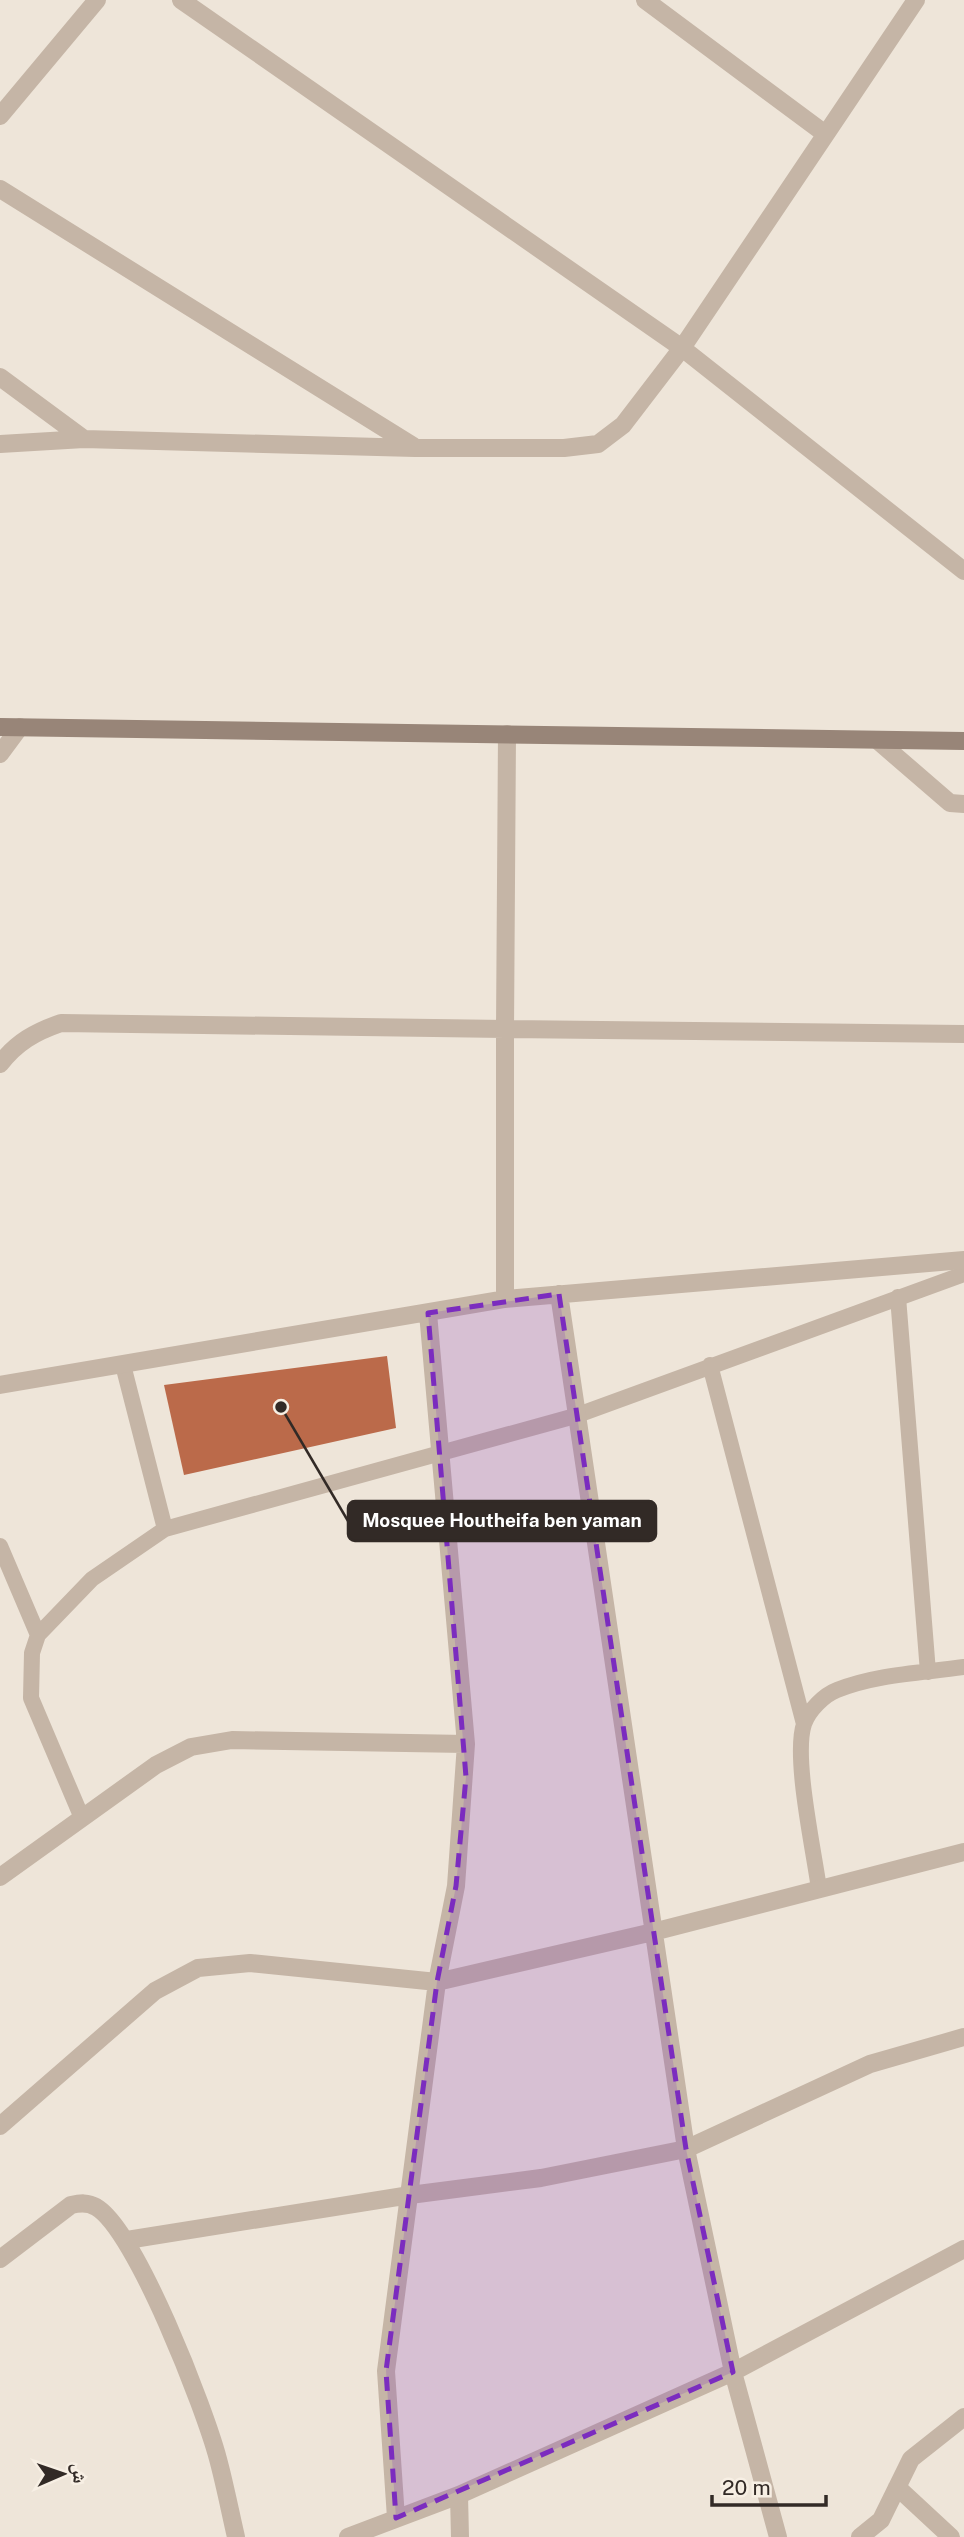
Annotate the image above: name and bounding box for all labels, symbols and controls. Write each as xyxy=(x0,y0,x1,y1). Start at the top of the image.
callout: Mosquee Houtheifa ben yaman xyxy=(348,1501,656,1541)
text: Mosquee Houtheifa ben yaman xyxy=(362,1509,642,1531)
north arrow xyxy=(28,2439,98,2509)
text: ش xyxy=(68,2463,91,2484)
scale bar xyxy=(712,2464,826,2508)
text: 20 m xyxy=(722,2475,771,2500)

